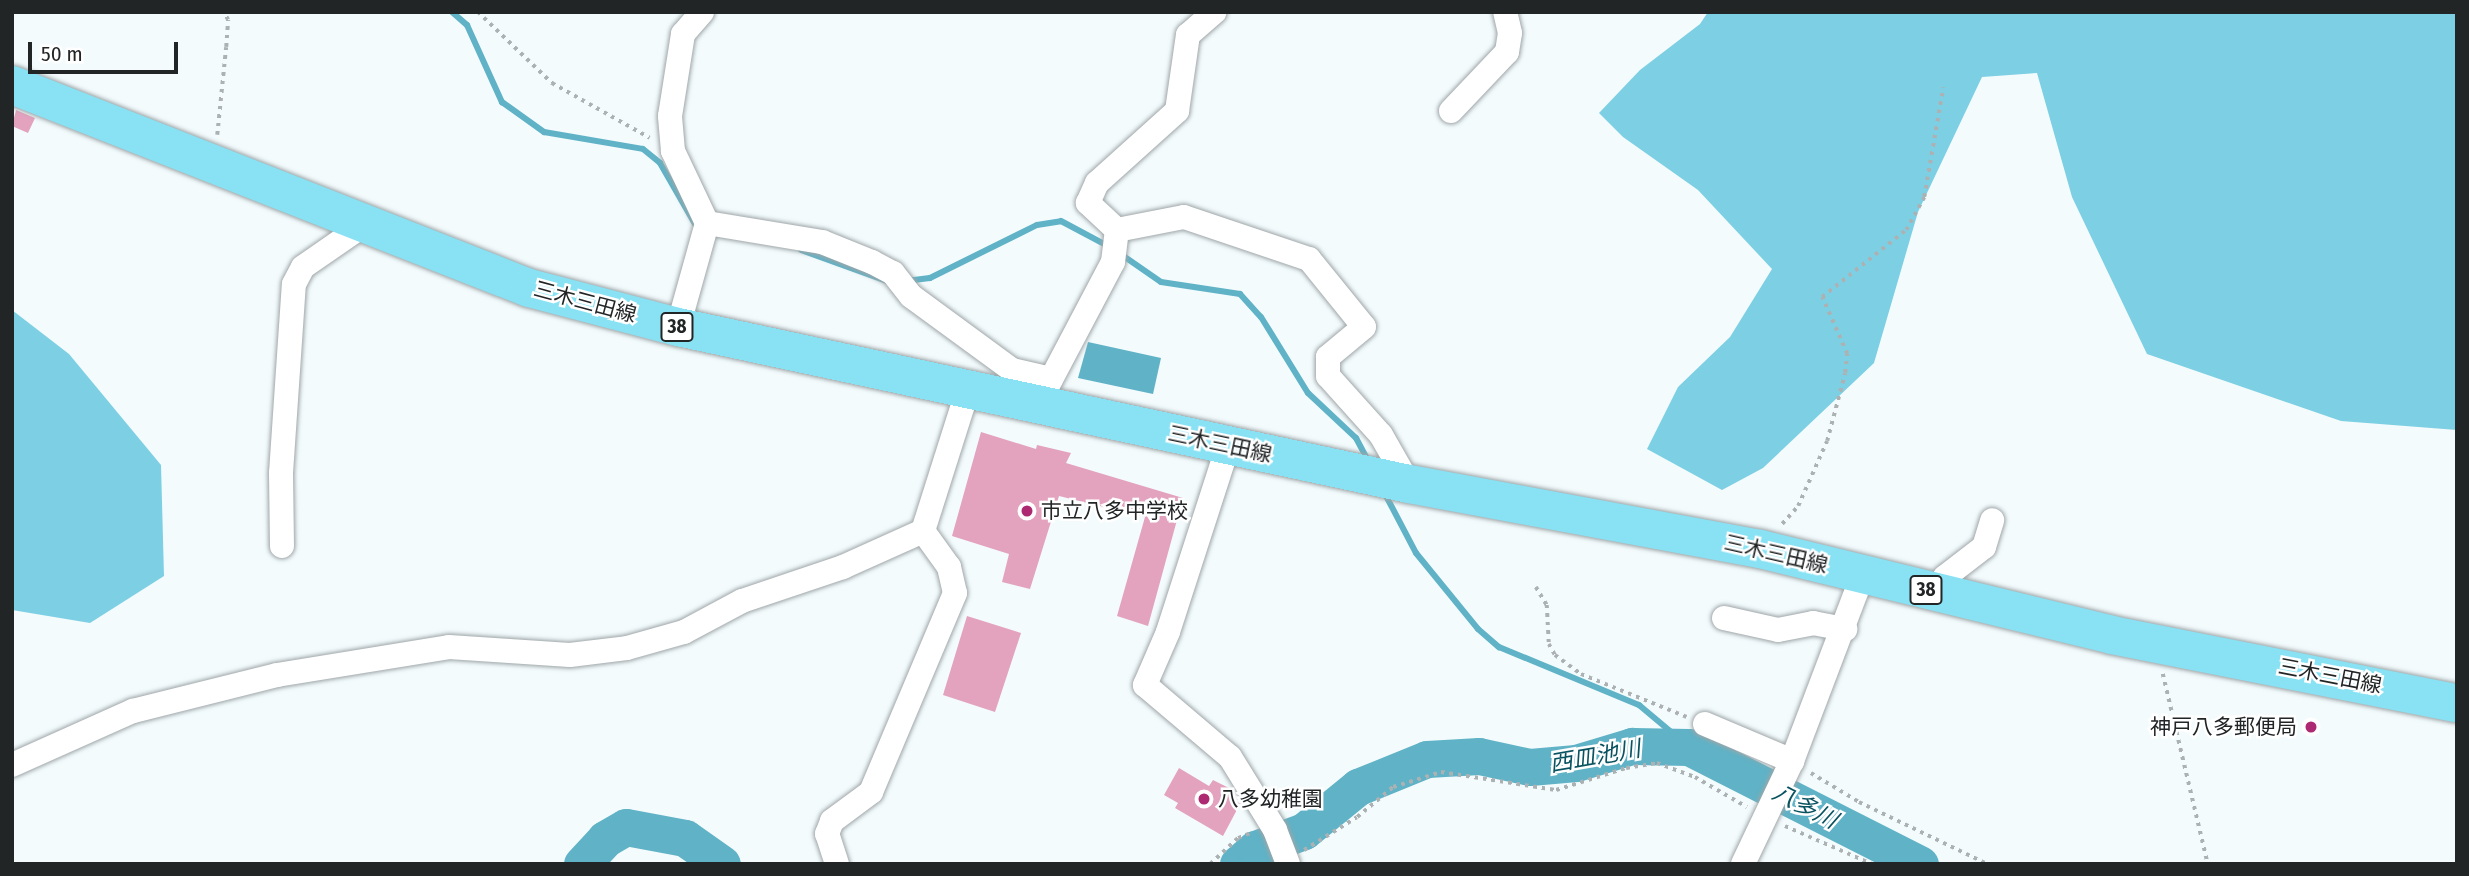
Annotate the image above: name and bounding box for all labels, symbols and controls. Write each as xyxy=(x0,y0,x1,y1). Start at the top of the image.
scale bar xyxy=(32,28,182,72)
text: 50 m xyxy=(41,41,83,67)
street label: 三木三田線 xyxy=(531,276,639,328)
road number: 38 xyxy=(660,312,694,342)
street label: 三木三田線 xyxy=(1166,421,1274,467)
place label: 市立八多中学校 xyxy=(1041,498,1188,524)
marker: 市立八多中学校 xyxy=(1019,503,1035,519)
street label: 三木三田線 xyxy=(1722,530,1830,578)
road number: 38 xyxy=(1909,575,1944,606)
street label: 三木三田線 xyxy=(2276,654,2384,698)
place label: 神戸八多郵便局 xyxy=(2150,714,2297,740)
marker: 神戸八多郵便局 xyxy=(2303,719,2319,735)
water label: 西皿池川 xyxy=(1547,734,1643,778)
water label: 八多川 xyxy=(1768,778,1842,834)
place label: 八多幼稚園 xyxy=(1218,786,1323,812)
marker: 八多幼稚園 xyxy=(1196,791,1212,807)

